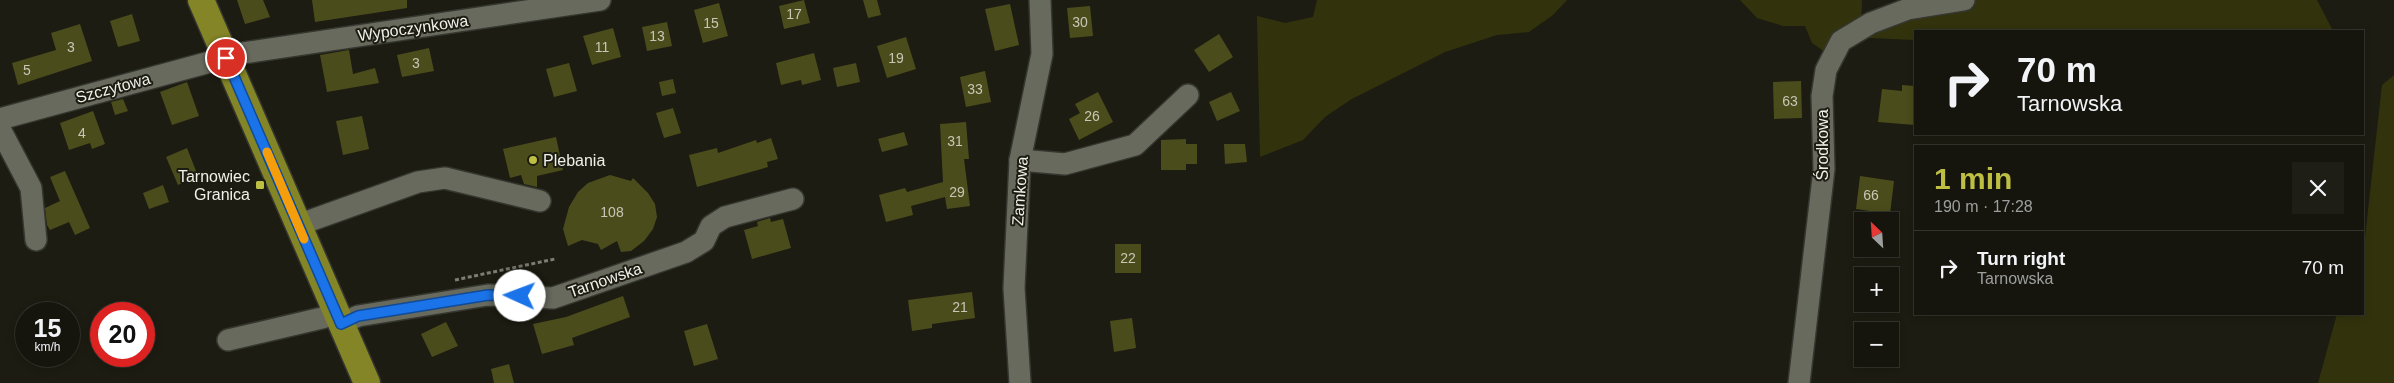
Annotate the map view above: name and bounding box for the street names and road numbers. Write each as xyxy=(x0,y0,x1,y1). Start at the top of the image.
street label: Wypoczynkowa xyxy=(357,12,469,44)
street label: Szczytowa xyxy=(74,70,152,106)
street label: Środkowa xyxy=(1813,109,1831,181)
street label: Zamkowa xyxy=(1009,156,1031,226)
street label: Tarnowska xyxy=(566,259,644,300)

